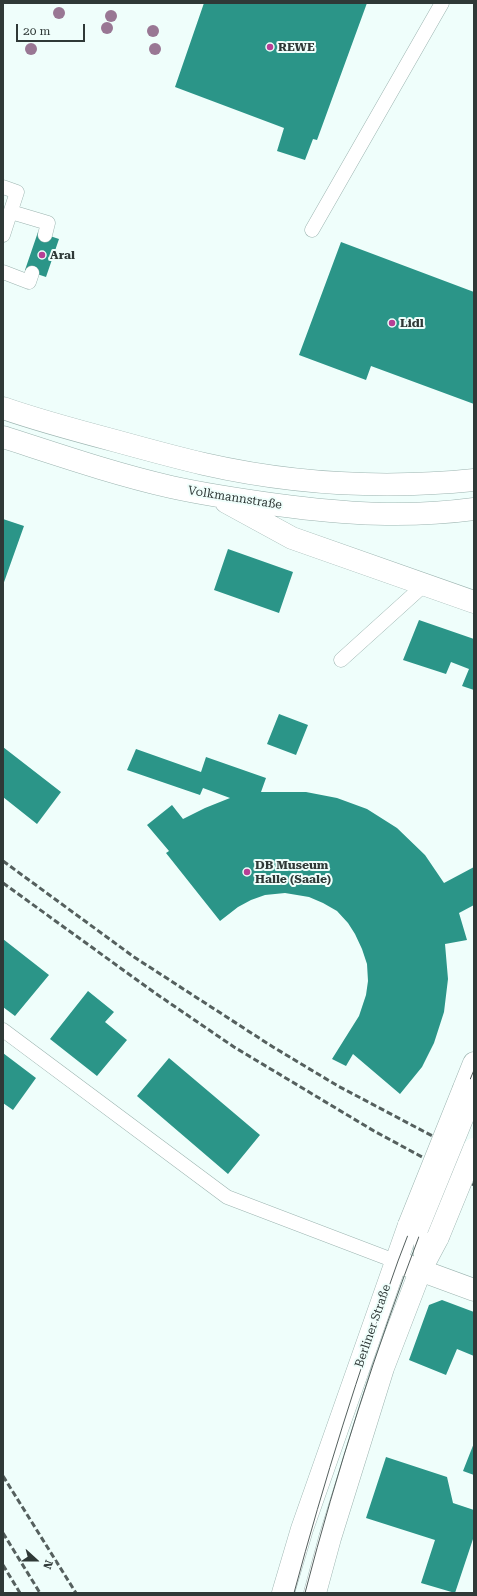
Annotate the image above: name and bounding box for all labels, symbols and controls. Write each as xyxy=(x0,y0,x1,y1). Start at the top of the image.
scale bar xyxy=(18,16,87,42)
text: 20 m xyxy=(23,24,50,38)
place label: REWE xyxy=(278,40,315,54)
marker: REWE xyxy=(265,42,275,52)
place label: Aral xyxy=(50,248,75,262)
marker: Aral xyxy=(37,250,47,260)
place label: Lidl xyxy=(400,316,424,330)
marker: Lidl xyxy=(387,318,397,328)
street label: Volkmannstraße xyxy=(187,483,283,513)
place label: DB Museum Halle (Saale) xyxy=(255,858,331,886)
marker: DB Museum Halle (Saale) xyxy=(242,867,252,877)
street label: Berliner Straße xyxy=(352,1283,394,1369)
north arrow xyxy=(16,1540,56,1580)
text: N xyxy=(40,1558,55,1571)

